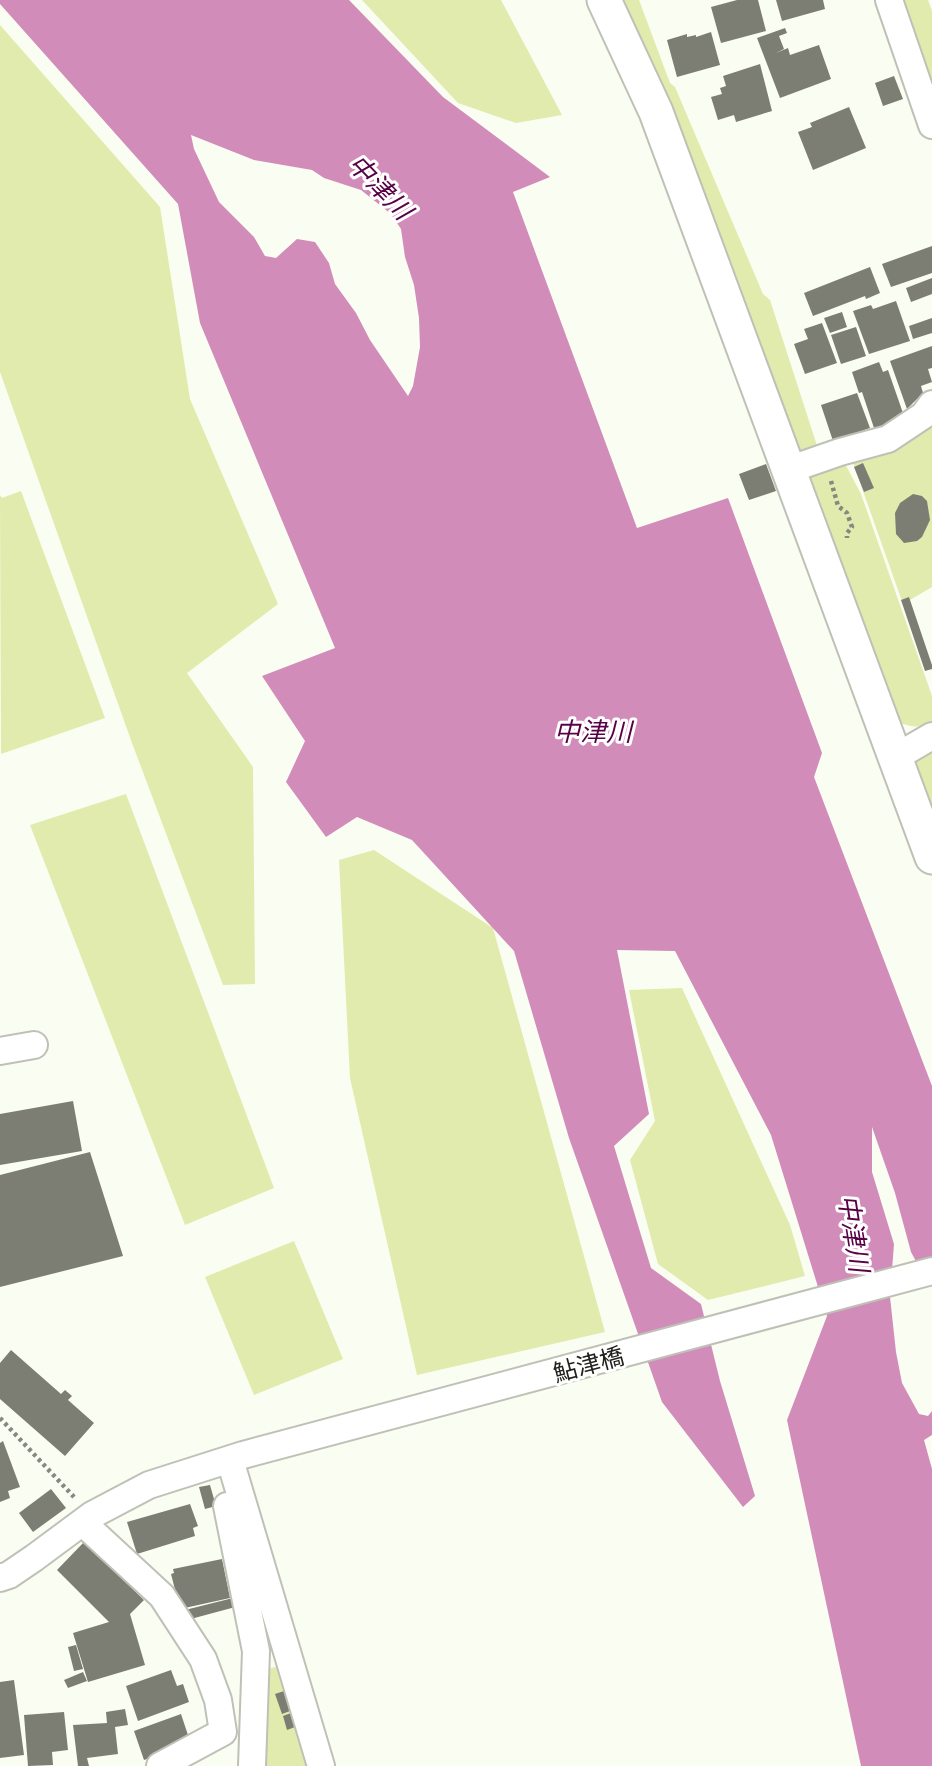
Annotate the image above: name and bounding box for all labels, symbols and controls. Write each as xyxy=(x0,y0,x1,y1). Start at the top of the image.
water label: 中津川 xyxy=(341,146,423,228)
water label: 中津川 xyxy=(554,713,635,748)
water label: 中津川 xyxy=(832,1192,879,1277)
street label: 鮎津橋 xyxy=(549,1338,627,1388)

